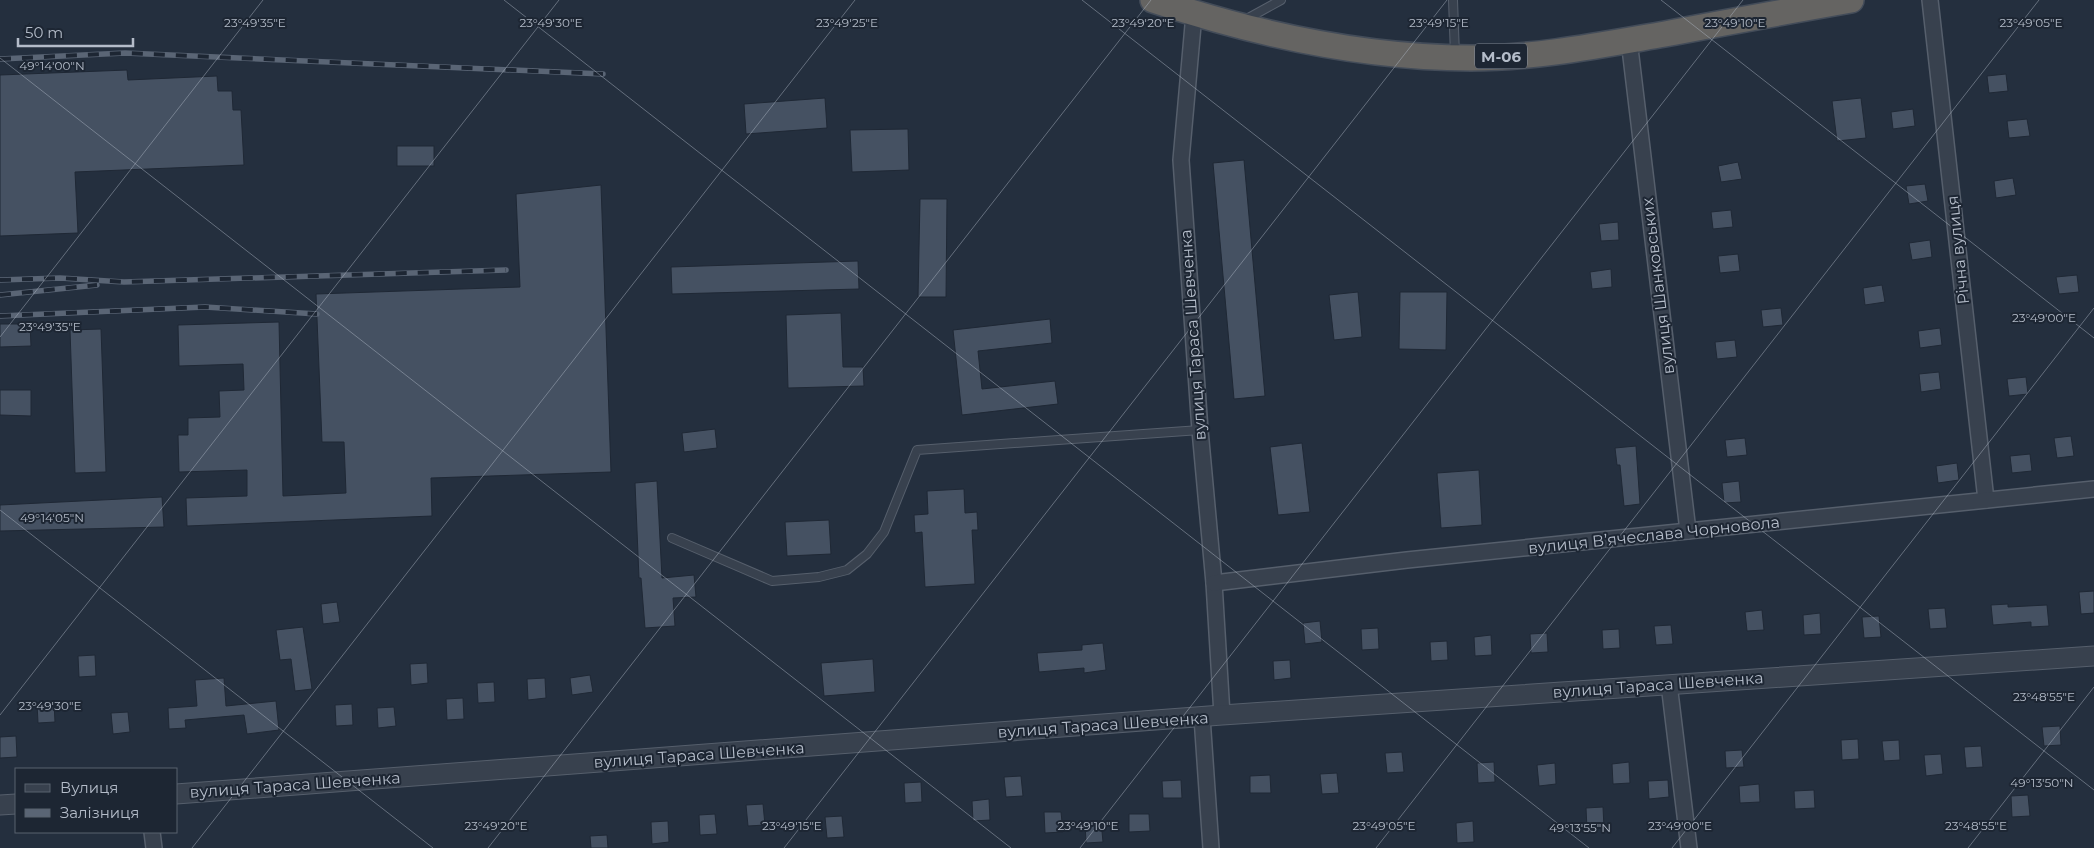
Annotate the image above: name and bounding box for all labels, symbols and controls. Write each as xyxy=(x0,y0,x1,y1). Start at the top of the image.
scale bar xyxy=(18,15,132,47)
text: 23°49'35"E xyxy=(224,15,286,30)
text: 23°49'30"E xyxy=(519,15,583,30)
text: 23°49'25"E xyxy=(816,15,878,30)
text: 23°49'20"E xyxy=(1111,15,1175,30)
text: 23°49'15"E xyxy=(1409,15,1469,30)
text: 23°49'10"E xyxy=(1704,15,1766,30)
text: 23°49'05"E xyxy=(2000,15,2062,30)
text: 50 m xyxy=(25,23,63,42)
road number: М-06 xyxy=(1475,44,1527,68)
text: 49°14'00"N xyxy=(19,58,85,73)
street label: Річна вулиця xyxy=(1943,195,1973,305)
street label: вулиця Шанковських xyxy=(1638,196,1678,375)
street label: вулиця Тараса Шевченка xyxy=(1176,229,1210,441)
text: 23°49'00"E xyxy=(2012,310,2076,325)
text: 23°49'35"E xyxy=(19,319,81,334)
text: 49°14'05"N xyxy=(20,510,84,525)
street label: вулиця Вʼячеслава Чорновола xyxy=(1527,512,1781,558)
street label: вулиця Тараса Шевченка xyxy=(1552,668,1764,702)
text: 23°48'55"E xyxy=(2013,689,2075,704)
text: 23°49'30"E xyxy=(18,698,82,713)
street label: вулиця Тараса Шевченка xyxy=(997,708,1209,742)
street label: вулиця Тараса Шевченка xyxy=(593,738,805,772)
legend xyxy=(15,768,178,833)
street label: вулиця Тараса Шевченка xyxy=(189,768,401,802)
text: 49°13'50"N xyxy=(2010,775,2074,790)
text: Вулиця xyxy=(60,778,118,797)
text: Залізниця xyxy=(60,803,139,822)
text: 23°49'20"E xyxy=(464,818,528,833)
text: 23°49'15"E xyxy=(762,818,822,833)
text: 23°49'10"E xyxy=(1057,818,1119,833)
text: 23°49'05"E xyxy=(1353,818,1415,833)
text: 23°49'00"E xyxy=(1648,818,1712,833)
text: 23°48'55"E xyxy=(1945,818,2007,833)
text: 49°13'55"N xyxy=(1549,820,1611,835)

